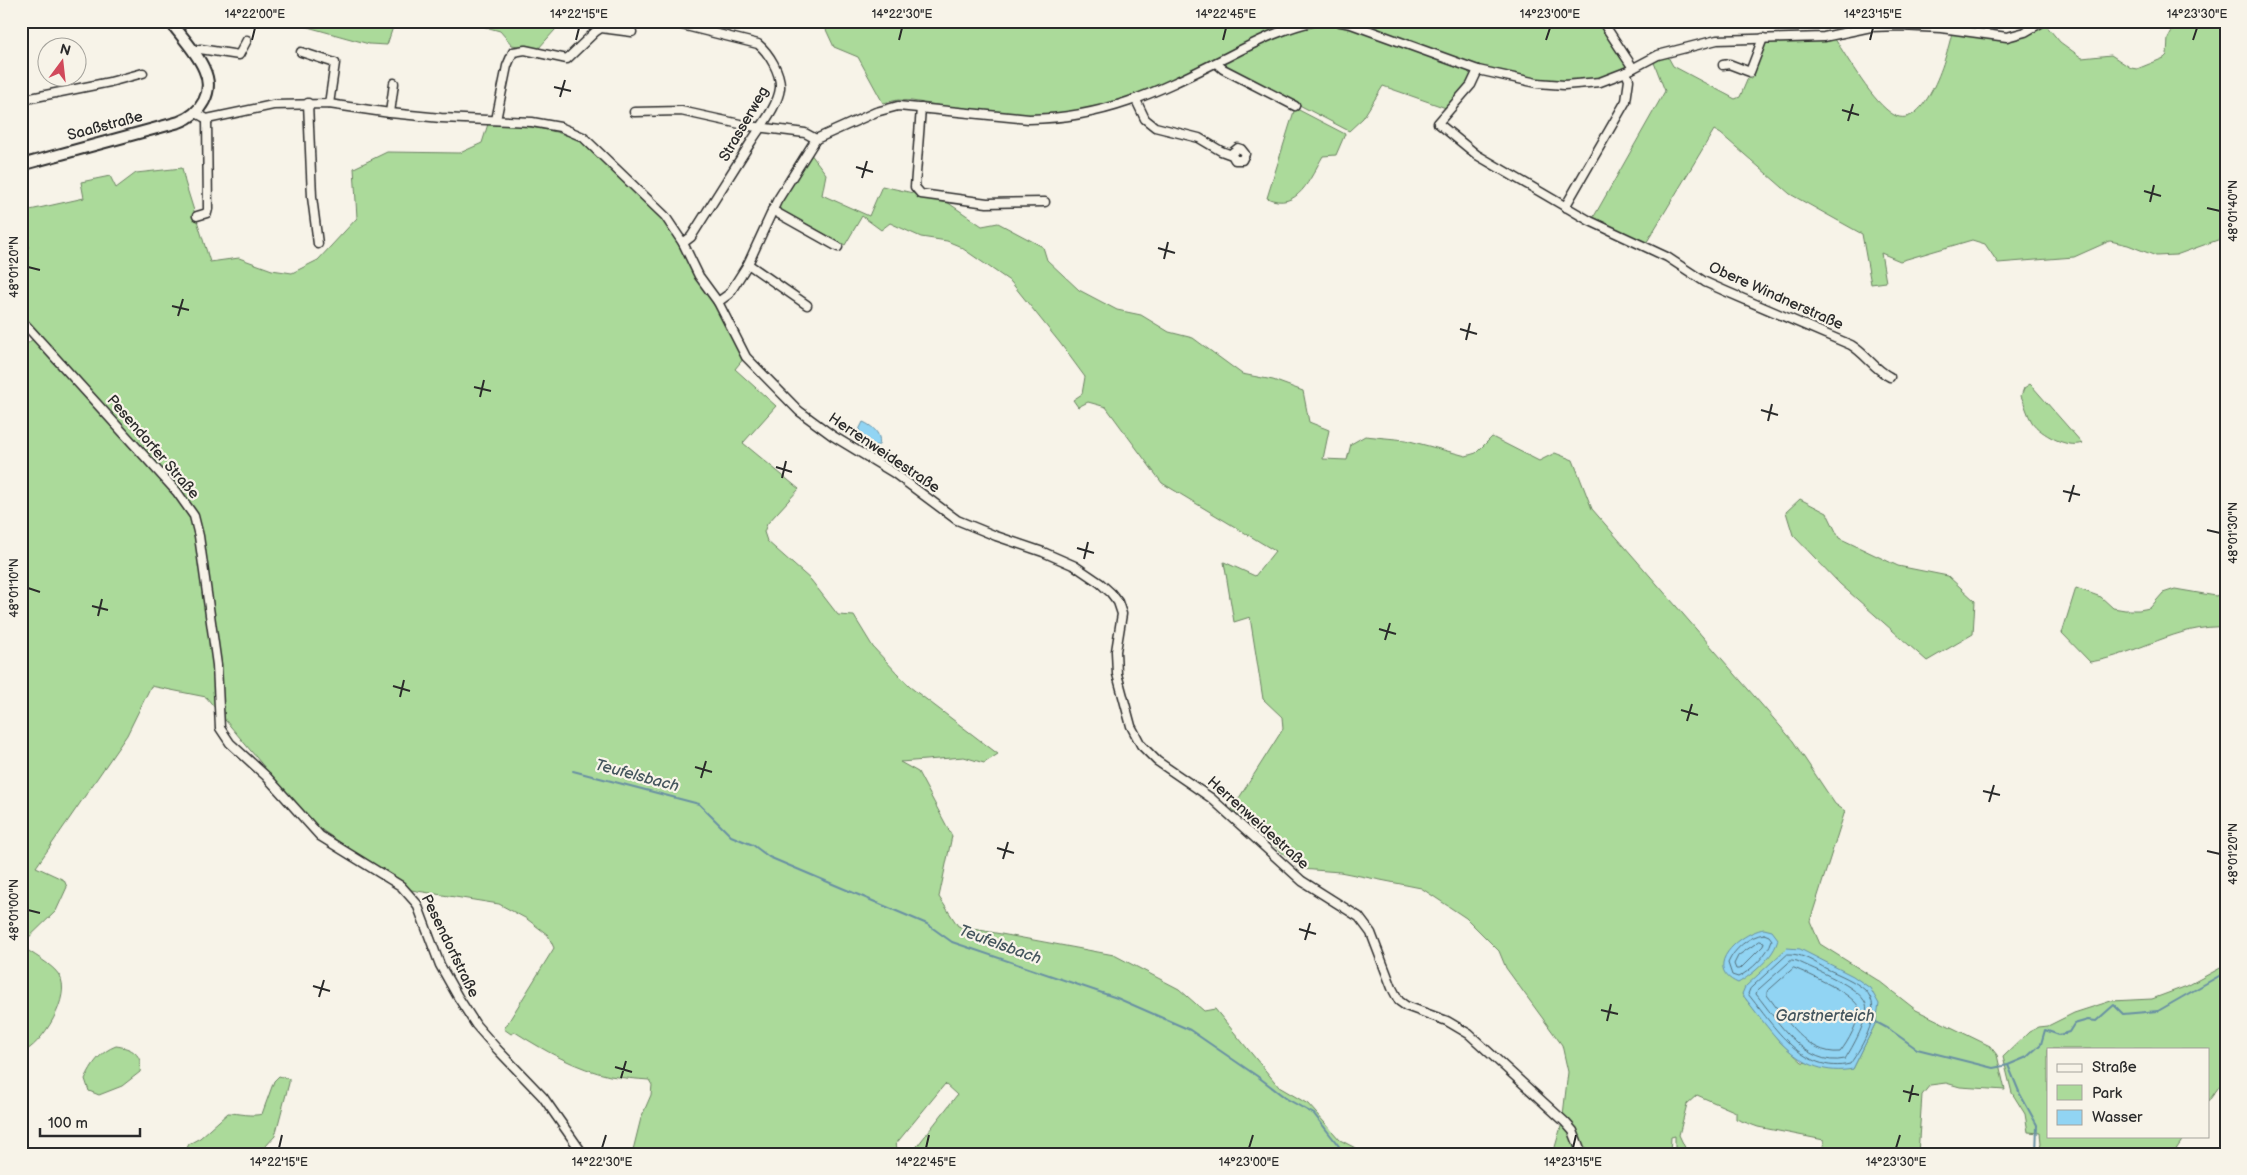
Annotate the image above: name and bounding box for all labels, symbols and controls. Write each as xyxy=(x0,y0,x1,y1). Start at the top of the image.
text: 14°22'00"E xyxy=(225,7,285,22)
text: 14°22'15"E xyxy=(550,7,608,22)
text: 14°22'30"E xyxy=(872,7,932,22)
text: 14°22'45"E xyxy=(1196,7,1256,22)
text: 14°23'00"E xyxy=(1520,7,1580,22)
text: 14°23'15"E xyxy=(1844,7,1902,22)
text: 14°23'30"E xyxy=(2167,7,2227,22)
north arrow xyxy=(38,38,88,88)
text: N xyxy=(58,40,73,59)
street label: Strasserweg xyxy=(715,83,773,165)
street label: Saaßstraße xyxy=(65,107,145,145)
text: 48°01'40"N xyxy=(2226,180,2241,242)
text: 48°01'20"N xyxy=(7,236,22,298)
street label: Obere Windnerstraße xyxy=(1706,258,1846,334)
street label: Pesendorfer Straße xyxy=(103,391,203,503)
street label: Herrenweidestraße xyxy=(825,409,943,497)
text: 48°01'30"N xyxy=(2226,502,2241,564)
text: 48°01'10"N xyxy=(7,558,22,618)
water label: Teufelsbach xyxy=(593,756,681,796)
street label: Herrenweidestraße xyxy=(1203,772,1313,874)
text: 48°01'20"N xyxy=(2226,823,2241,885)
text: 48°01'00"N xyxy=(7,879,22,941)
street label: Pesendorfstraße xyxy=(417,891,483,1001)
water label: Teufelsbach xyxy=(956,921,1044,969)
water label: Garstnerteich xyxy=(1776,1007,1875,1026)
legend xyxy=(2047,1048,2210,1138)
text: Straße xyxy=(2092,1058,2137,1077)
text: Park xyxy=(2092,1084,2123,1103)
scale bar xyxy=(40,1105,140,1137)
text: Wasser xyxy=(2092,1108,2143,1127)
text: 100 m xyxy=(48,1114,88,1133)
text: 14°22'15"E xyxy=(250,1155,308,1170)
text: 14°22'30"E xyxy=(572,1155,632,1170)
text: 14°22'45"E xyxy=(896,1155,956,1170)
text: 14°23'00"E xyxy=(1219,1155,1279,1170)
text: 14°23'15"E xyxy=(1544,1155,1602,1170)
text: 14°23'30"E xyxy=(1866,1155,1926,1170)

